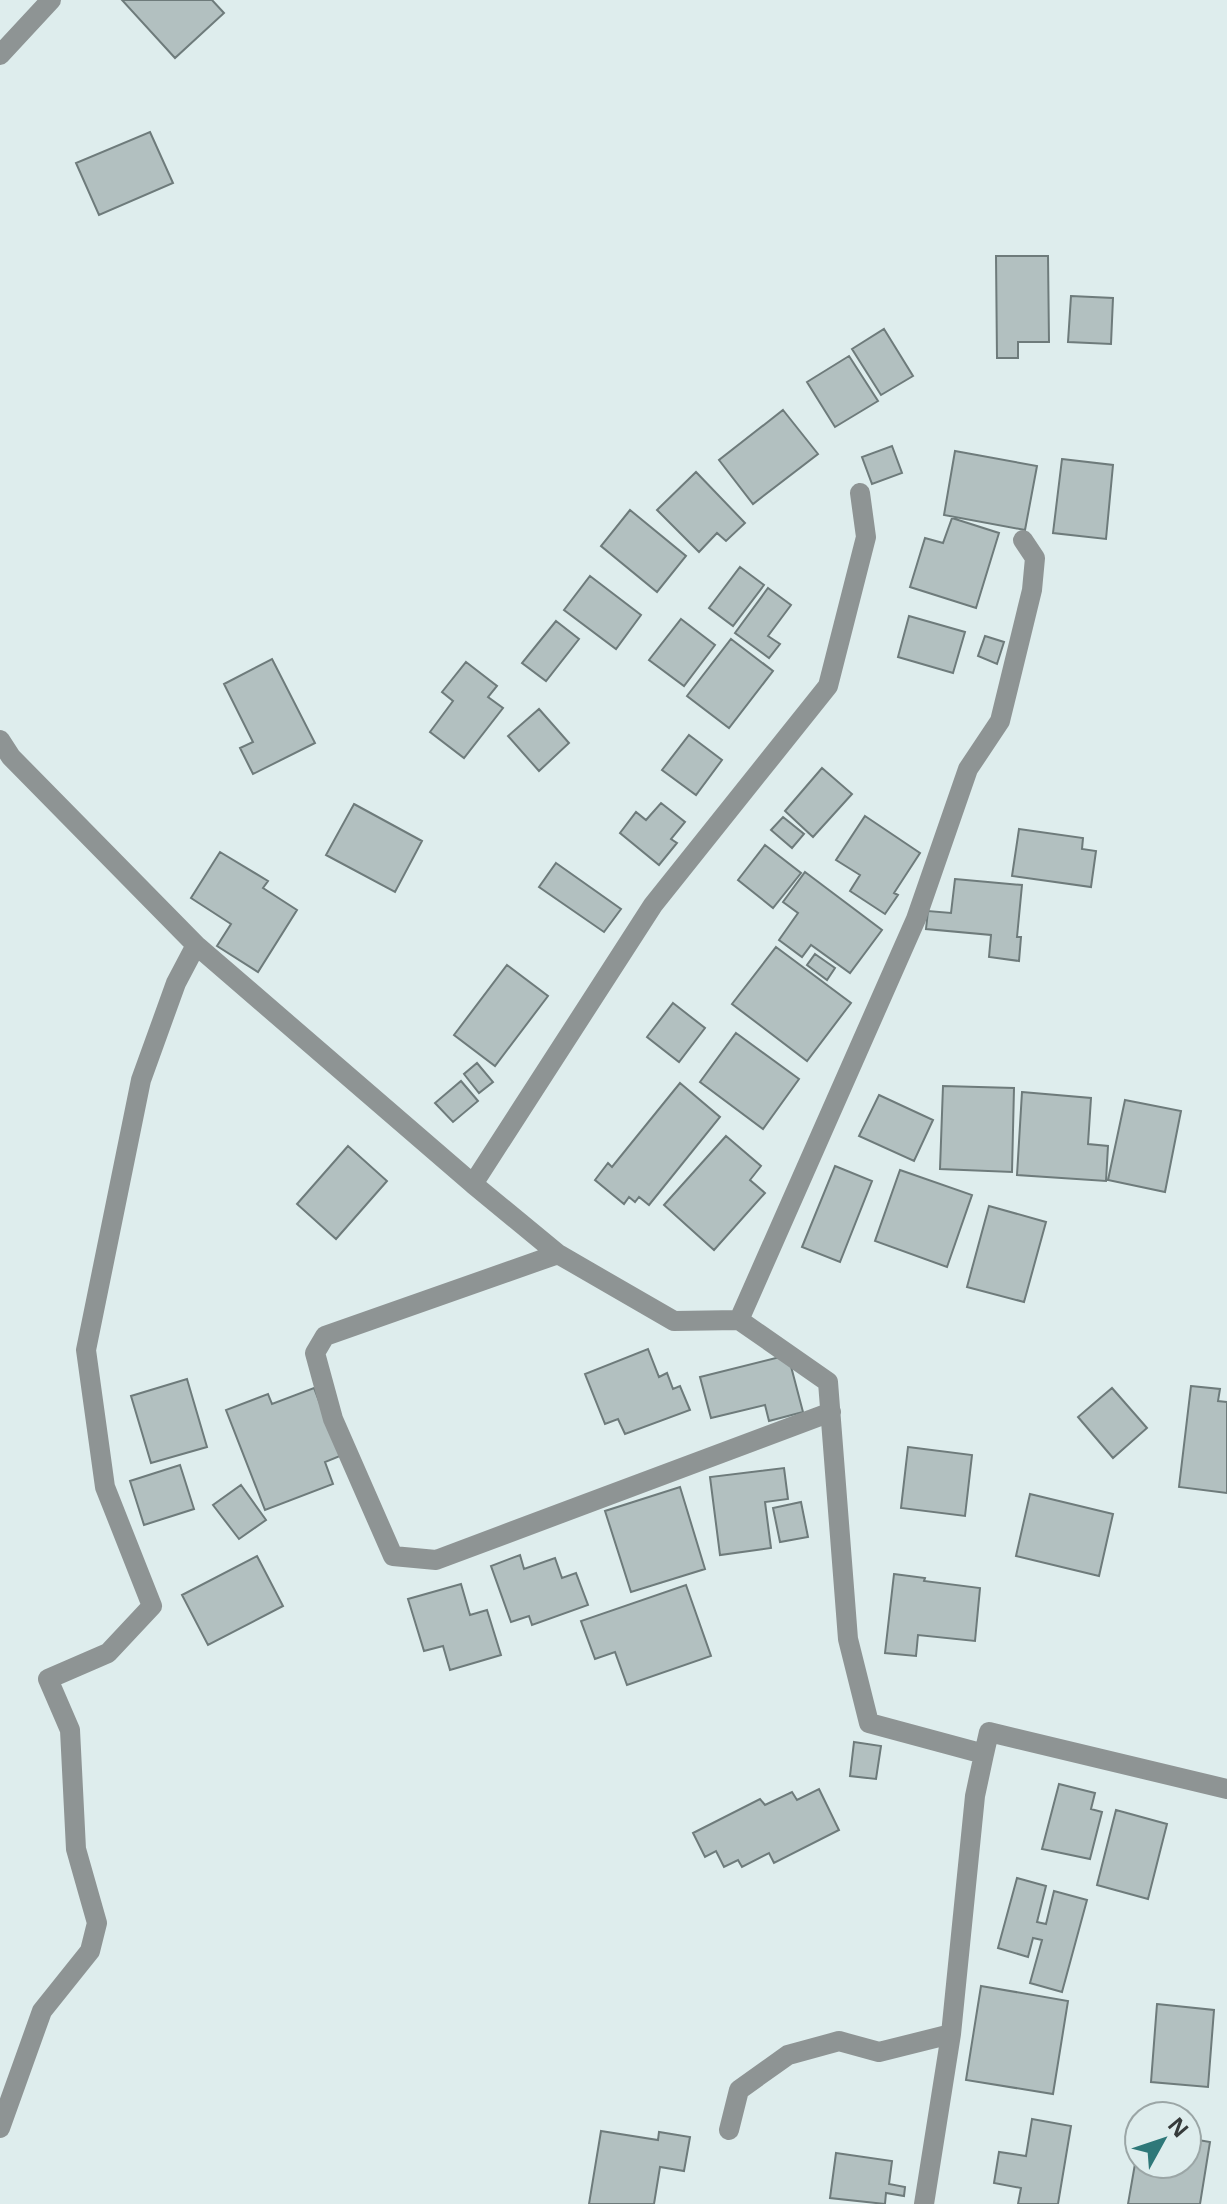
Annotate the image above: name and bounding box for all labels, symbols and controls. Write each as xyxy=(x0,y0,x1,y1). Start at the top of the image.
north arrow xyxy=(1123,2100,1203,2180)
text: N xyxy=(1162,2110,1196,2143)

